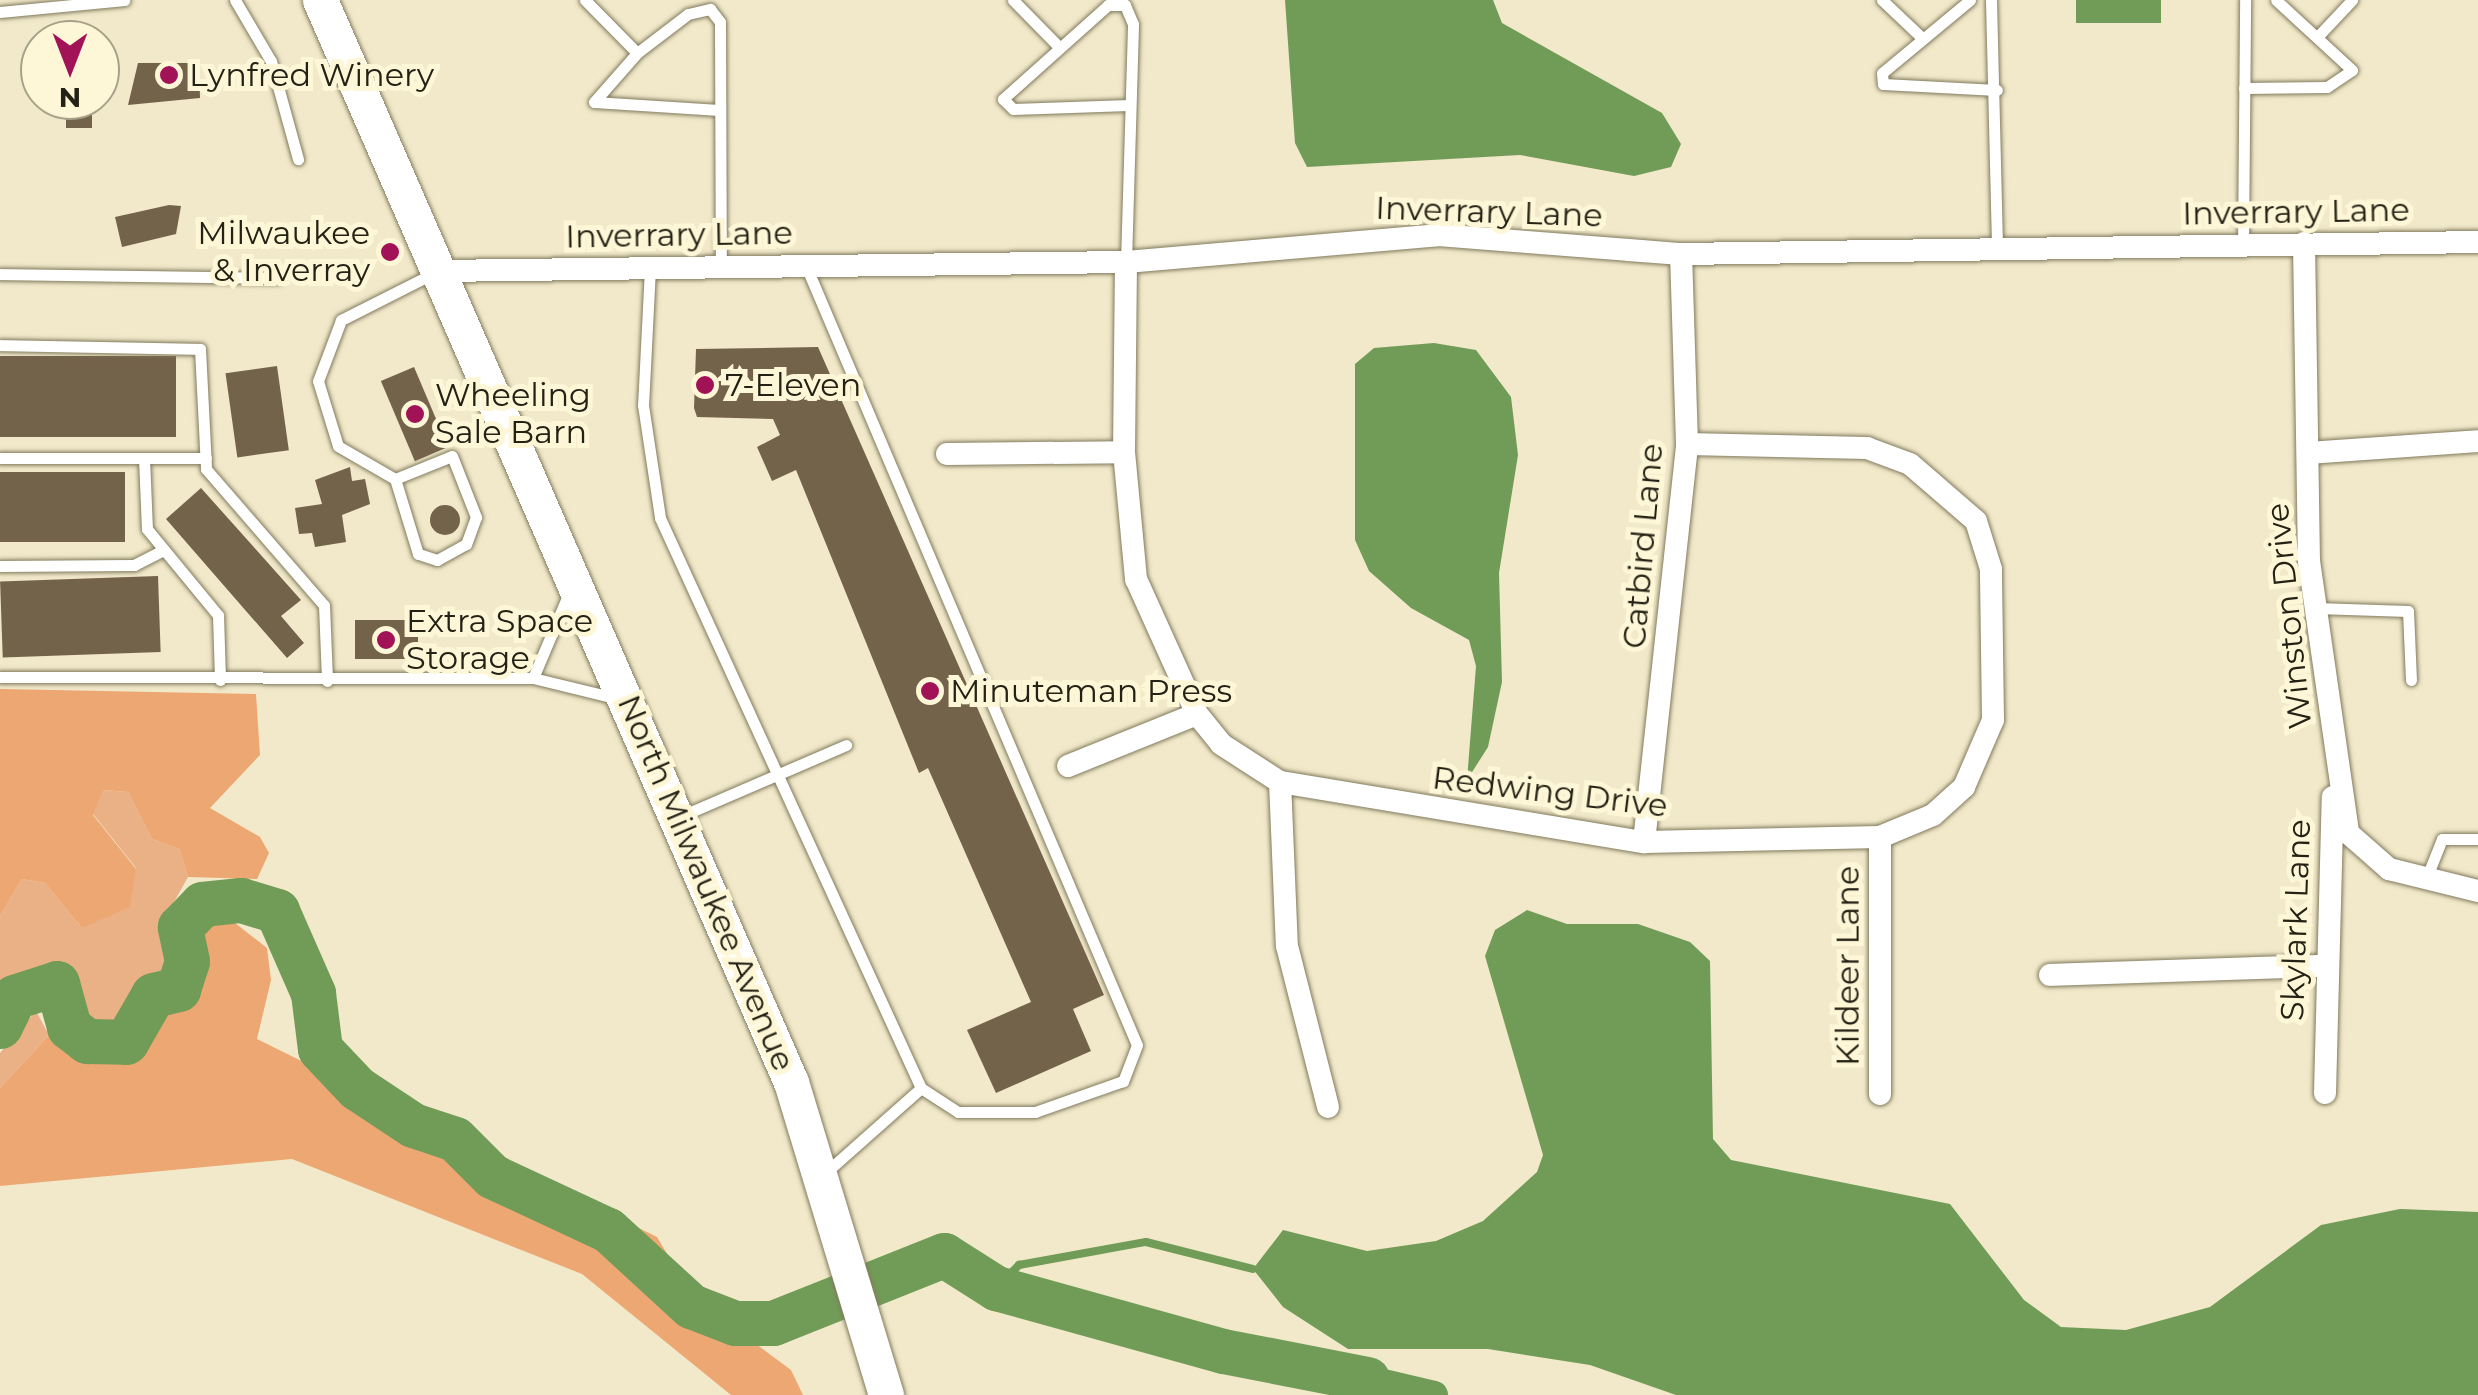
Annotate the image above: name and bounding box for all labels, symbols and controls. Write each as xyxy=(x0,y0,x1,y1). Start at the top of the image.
north arrow xyxy=(20,20,120,120)
place label: Lynfred Winery xyxy=(189,56,434,94)
marker: Lynfred Winery xyxy=(158,64,180,86)
text: N xyxy=(59,81,81,115)
street label: Inverrary Lane xyxy=(1375,189,1603,235)
street label: Inverrary Lane xyxy=(2182,191,2410,233)
street label: Inverrary Lane xyxy=(565,214,793,256)
place label: Milwaukee & Inverray xyxy=(197,215,370,290)
marker: Milwaukee & Inverray xyxy=(379,241,401,263)
place label: 7-Eleven xyxy=(725,366,861,404)
marker: 7-Eleven xyxy=(694,374,716,396)
place label: Wheeling Sale Barn xyxy=(435,377,591,452)
marker: Wheeling Sale Barn xyxy=(404,403,426,425)
street label: Catbird Lane xyxy=(1615,442,1671,650)
street label: Winston Drive xyxy=(2258,501,2320,731)
place label: Extra Space Storage xyxy=(406,603,593,678)
marker: Extra Space Storage xyxy=(375,629,397,651)
place label: Minuteman Press xyxy=(950,672,1232,710)
marker: Minuteman Press xyxy=(919,680,941,702)
street label: North Milwaukee Avenue xyxy=(609,689,803,1077)
street label: Redwing Drive xyxy=(1430,759,1670,825)
street label: Skylark Lane xyxy=(2273,819,2319,1021)
street label: Kildeer Lane xyxy=(1829,866,1867,1066)

